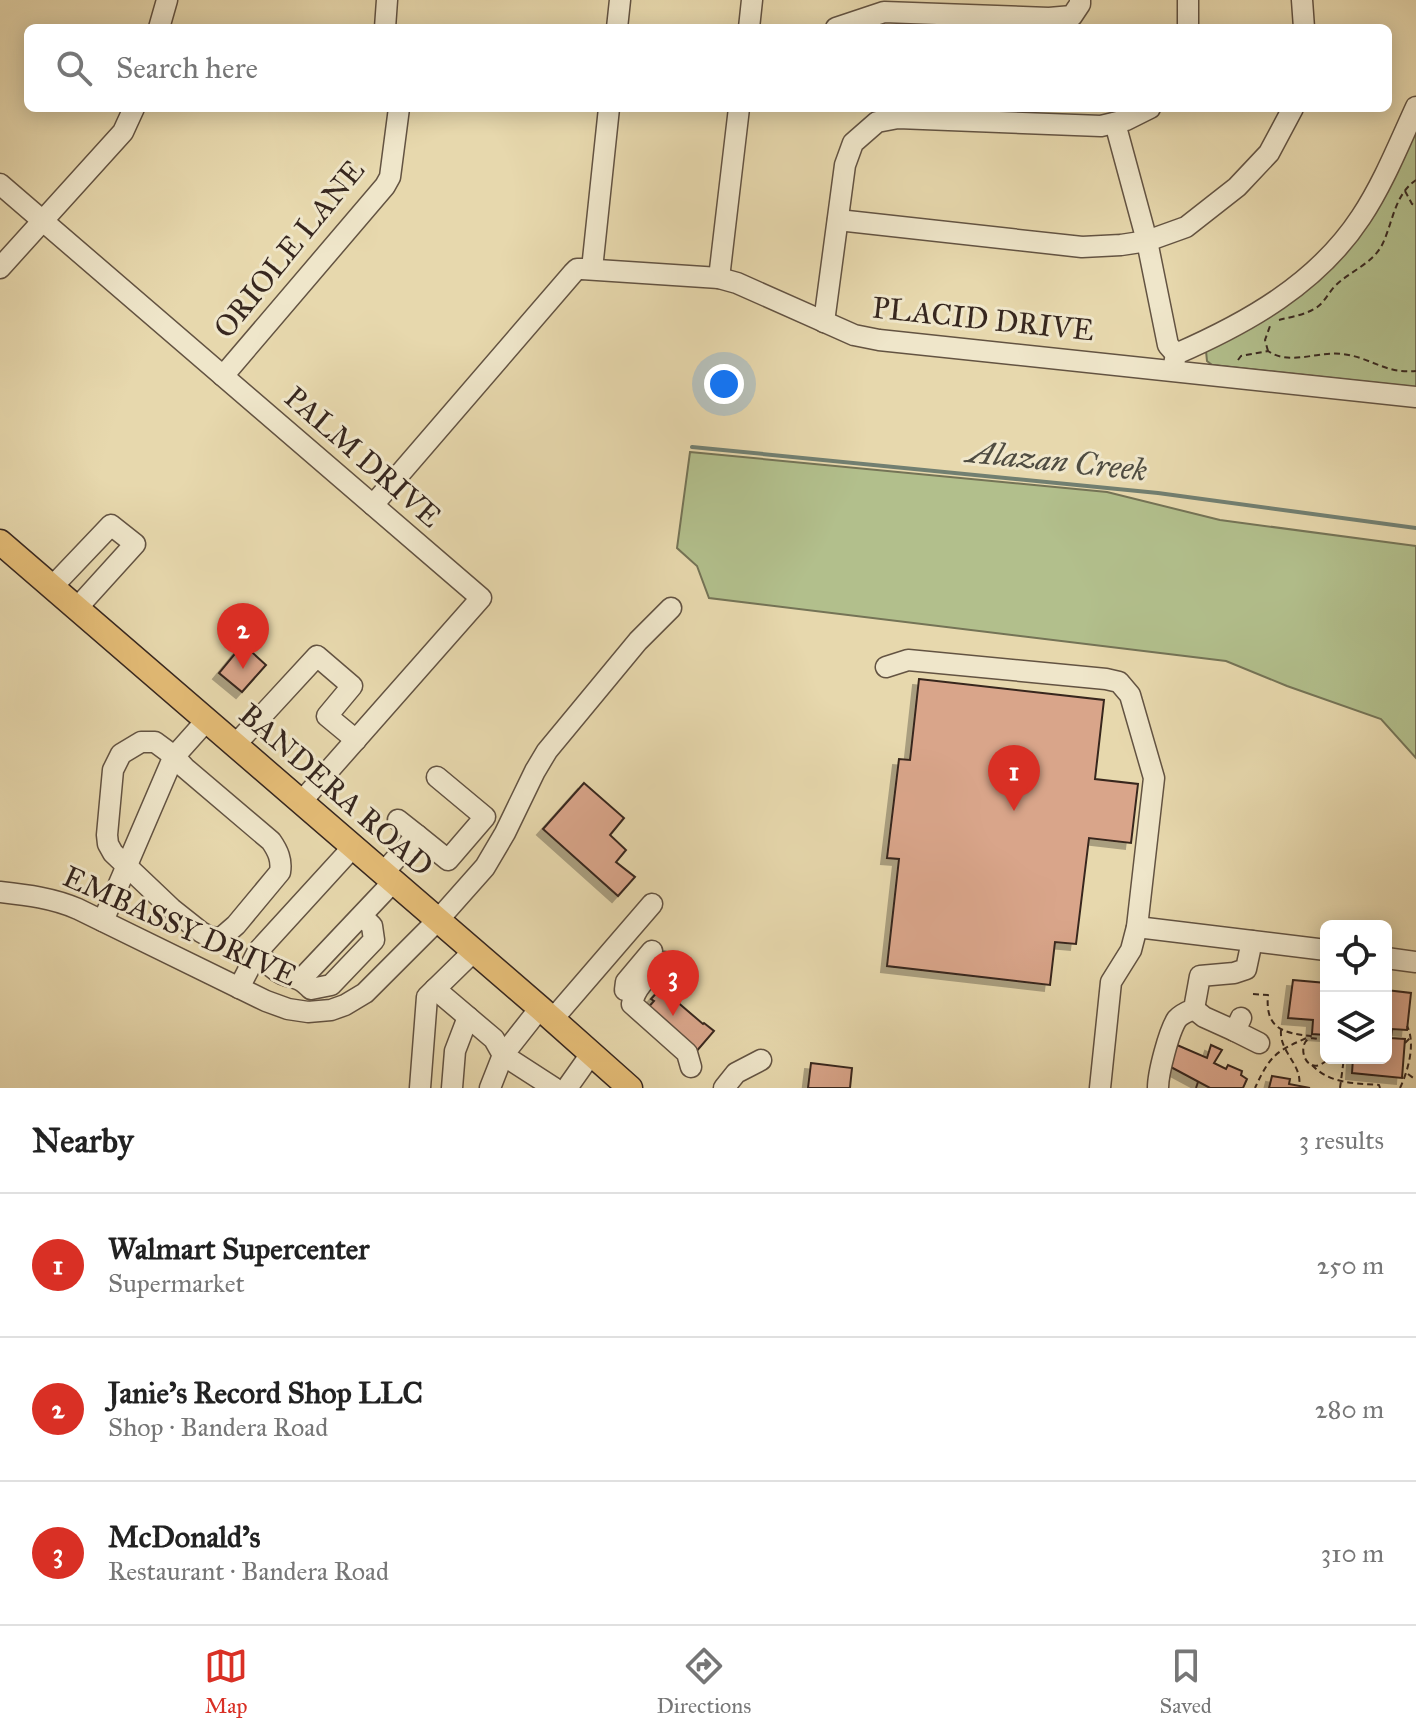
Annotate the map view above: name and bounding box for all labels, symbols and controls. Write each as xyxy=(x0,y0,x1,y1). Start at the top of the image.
search box xyxy=(24,24,1392,112)
icon: search xyxy=(52,46,96,90)
text: Search here xyxy=(116,50,258,86)
street label: ORIOLE LANE xyxy=(206,153,372,345)
street label: PLACID DRIVE xyxy=(870,289,1096,349)
your location xyxy=(704,364,744,404)
street label: PALM DRIVE xyxy=(277,379,449,535)
water label: Alazan Creek xyxy=(962,432,1149,490)
pin: 2 xyxy=(217,603,269,669)
street label: BANDERA ROAD xyxy=(232,696,440,884)
pin: 1 xyxy=(988,745,1040,811)
street label: EMBASSY DRIVE xyxy=(58,858,302,994)
map controls xyxy=(1320,920,1392,1064)
button: locate xyxy=(1320,920,1392,992)
pin: 3 xyxy=(647,950,699,1016)
button: layers xyxy=(1320,992,1392,1064)
text: Nearby xyxy=(32,1120,134,1161)
text: 3 results xyxy=(1299,1124,1384,1156)
text: Walmart Supercenter xyxy=(108,1231,370,1267)
text: 1 xyxy=(53,1249,63,1281)
text: 250 m xyxy=(1317,1249,1384,1281)
text: Supermarket xyxy=(108,1267,245,1299)
text: Janie's Record Shop LLC xyxy=(108,1375,423,1411)
text: 2 xyxy=(52,1393,64,1425)
text: 280 m xyxy=(1315,1393,1384,1425)
text: Shop · Bandera Road xyxy=(108,1411,328,1443)
text: McDonald's xyxy=(108,1519,260,1555)
text: 3 xyxy=(53,1537,63,1569)
text: 310 m xyxy=(1321,1537,1384,1569)
text: Restaurant · Bandera Road xyxy=(108,1555,389,1587)
tab: Map xyxy=(204,1644,248,1719)
tab: Directions xyxy=(656,1644,751,1719)
tab: Saved xyxy=(1160,1644,1212,1719)

